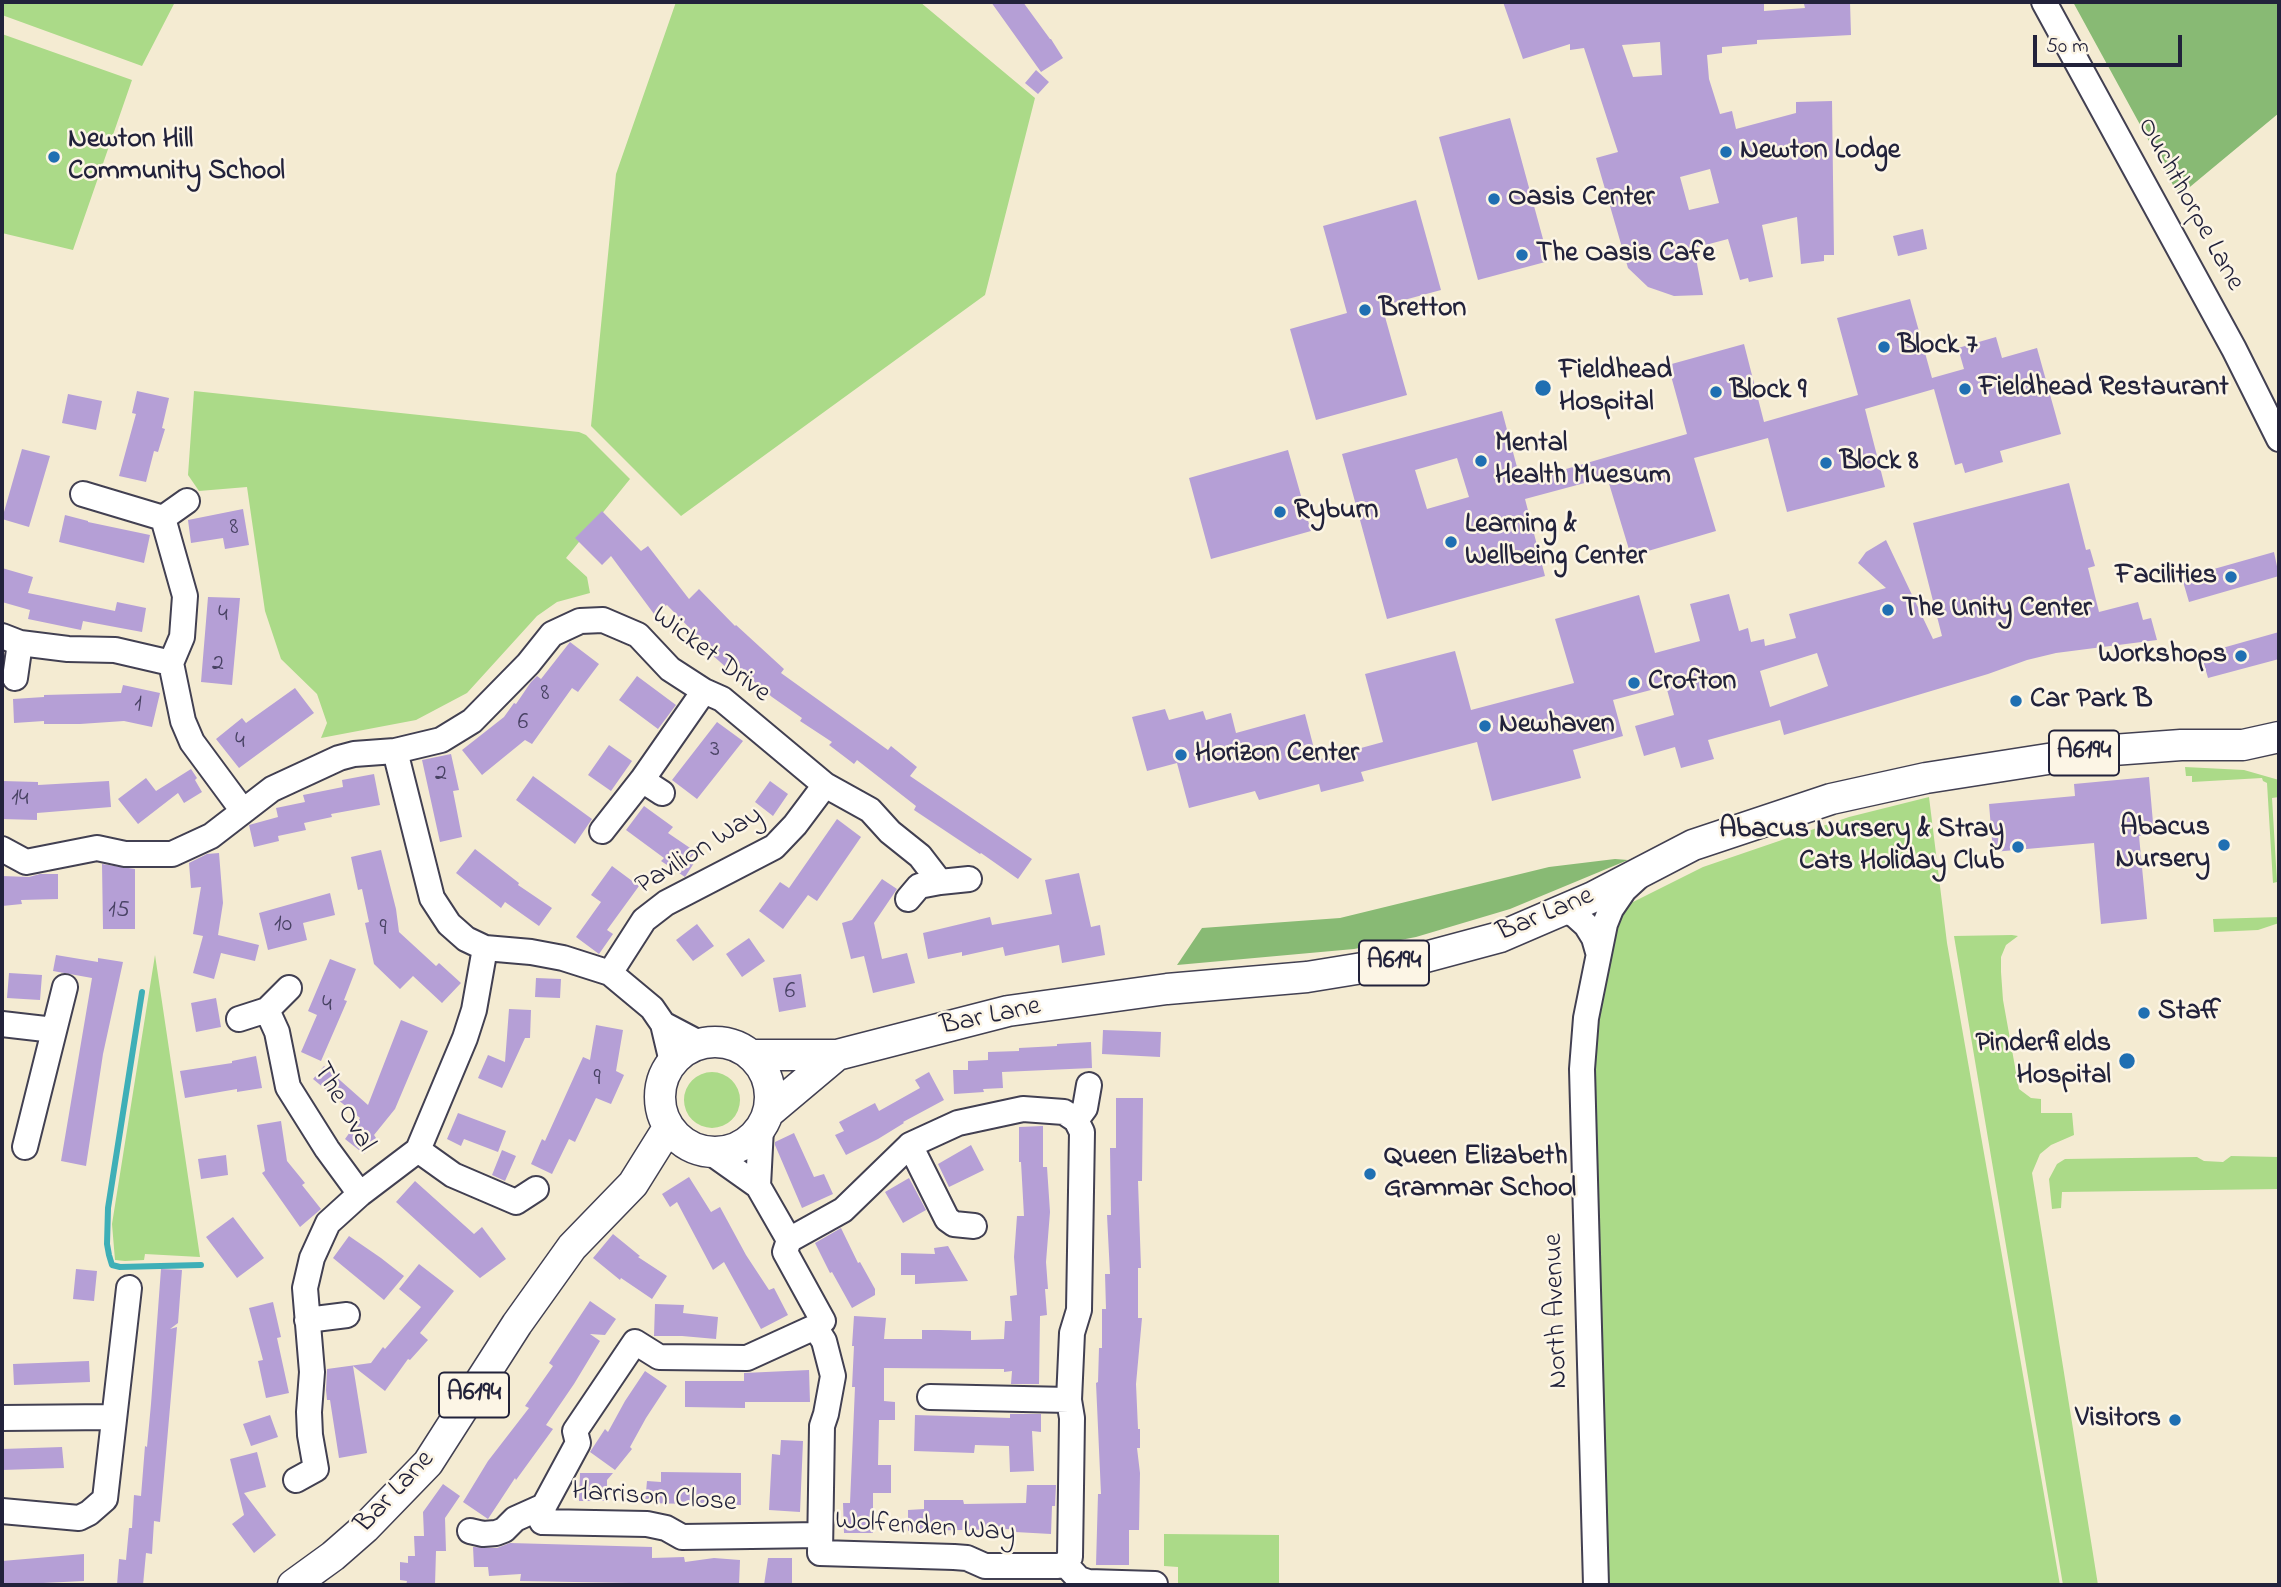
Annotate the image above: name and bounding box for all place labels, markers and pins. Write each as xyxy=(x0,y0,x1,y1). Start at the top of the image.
place label: Newton Hill Community School xyxy=(68,124,285,190)
place label: Newton Lodge xyxy=(1740,135,1900,169)
marker: Newton Lodge xyxy=(1718,144,1734,160)
marker: Newton Hill Community School xyxy=(46,149,62,165)
place label: Oasis Center xyxy=(1508,182,1654,216)
marker: Oasis Center xyxy=(1486,191,1502,207)
place label: The Oasis Cafe xyxy=(1536,238,1715,272)
marker: The Oasis Cafe xyxy=(1514,247,1530,263)
place label: Bretton xyxy=(1379,293,1466,327)
marker: Bretton xyxy=(1357,302,1373,318)
place label: Block 7 xyxy=(1898,330,1978,364)
marker: Block 7 xyxy=(1876,339,1892,355)
place label: Fieldhead Hospital xyxy=(1559,355,1672,421)
place label: Fieldhead Restaurant xyxy=(1979,372,2229,406)
place label: Block 9 xyxy=(1730,375,1807,409)
marker: Fieldhead Hospital xyxy=(1533,378,1553,398)
marker: Fieldhead Restaurant xyxy=(1957,381,1973,397)
marker: Block 9 xyxy=(1708,384,1724,400)
place label: Mental Health Muesum xyxy=(1495,428,1671,494)
place label: Block 8 xyxy=(1840,446,1919,480)
marker: Mental Health Muesum xyxy=(1473,453,1489,469)
marker: Block 8 xyxy=(1818,455,1834,471)
place label: Ryburn xyxy=(1294,495,1378,529)
marker: Ryburn xyxy=(1272,504,1288,520)
place label: Learning & Wellbeing Center xyxy=(1465,509,1647,575)
marker: Learning & Wellbeing Center xyxy=(1443,534,1459,550)
place label: Facilities xyxy=(2115,560,2217,594)
marker: Facilities xyxy=(2223,569,2239,585)
place label: The Unity Center xyxy=(1902,593,2092,627)
marker: The Unity Center xyxy=(1880,602,1896,618)
place label: Workshops xyxy=(2098,639,2227,673)
marker: Workshops xyxy=(2233,648,2249,664)
place label: Crofton xyxy=(1648,666,1736,700)
marker: Crofton xyxy=(1626,675,1642,691)
place label: Car Park B xyxy=(2030,684,2153,718)
marker: Car Park B xyxy=(2008,693,2024,709)
place label: Newhaven xyxy=(1499,709,1615,743)
marker: Newhaven xyxy=(1477,718,1493,734)
place label: Horizon Center xyxy=(1195,738,1359,772)
marker: Horizon Center xyxy=(1173,747,1189,763)
place label: Abacus Nursery xyxy=(2115,812,2210,878)
place label: Abacus Nursery & Stray Cats Holiday Club xyxy=(1719,814,2004,880)
marker: Abacus Nursery xyxy=(2216,837,2232,853)
marker: Abacus Nursery & Stray Cats Holiday Club xyxy=(2010,839,2026,855)
place label: Staff xyxy=(2158,996,2221,1030)
marker: Staff xyxy=(2136,1005,2152,1021)
place label: Pinderfields Hospital xyxy=(1975,1028,2111,1094)
marker: Pinderfields Hospital xyxy=(2117,1051,2137,1071)
place label: Queen Elizabeth Grammar School xyxy=(1384,1141,1576,1207)
marker: Queen Elizabeth Grammar School xyxy=(1362,1166,1378,1182)
place label: Visitors xyxy=(2075,1403,2161,1437)
marker: Visitors xyxy=(2167,1412,2183,1428)

